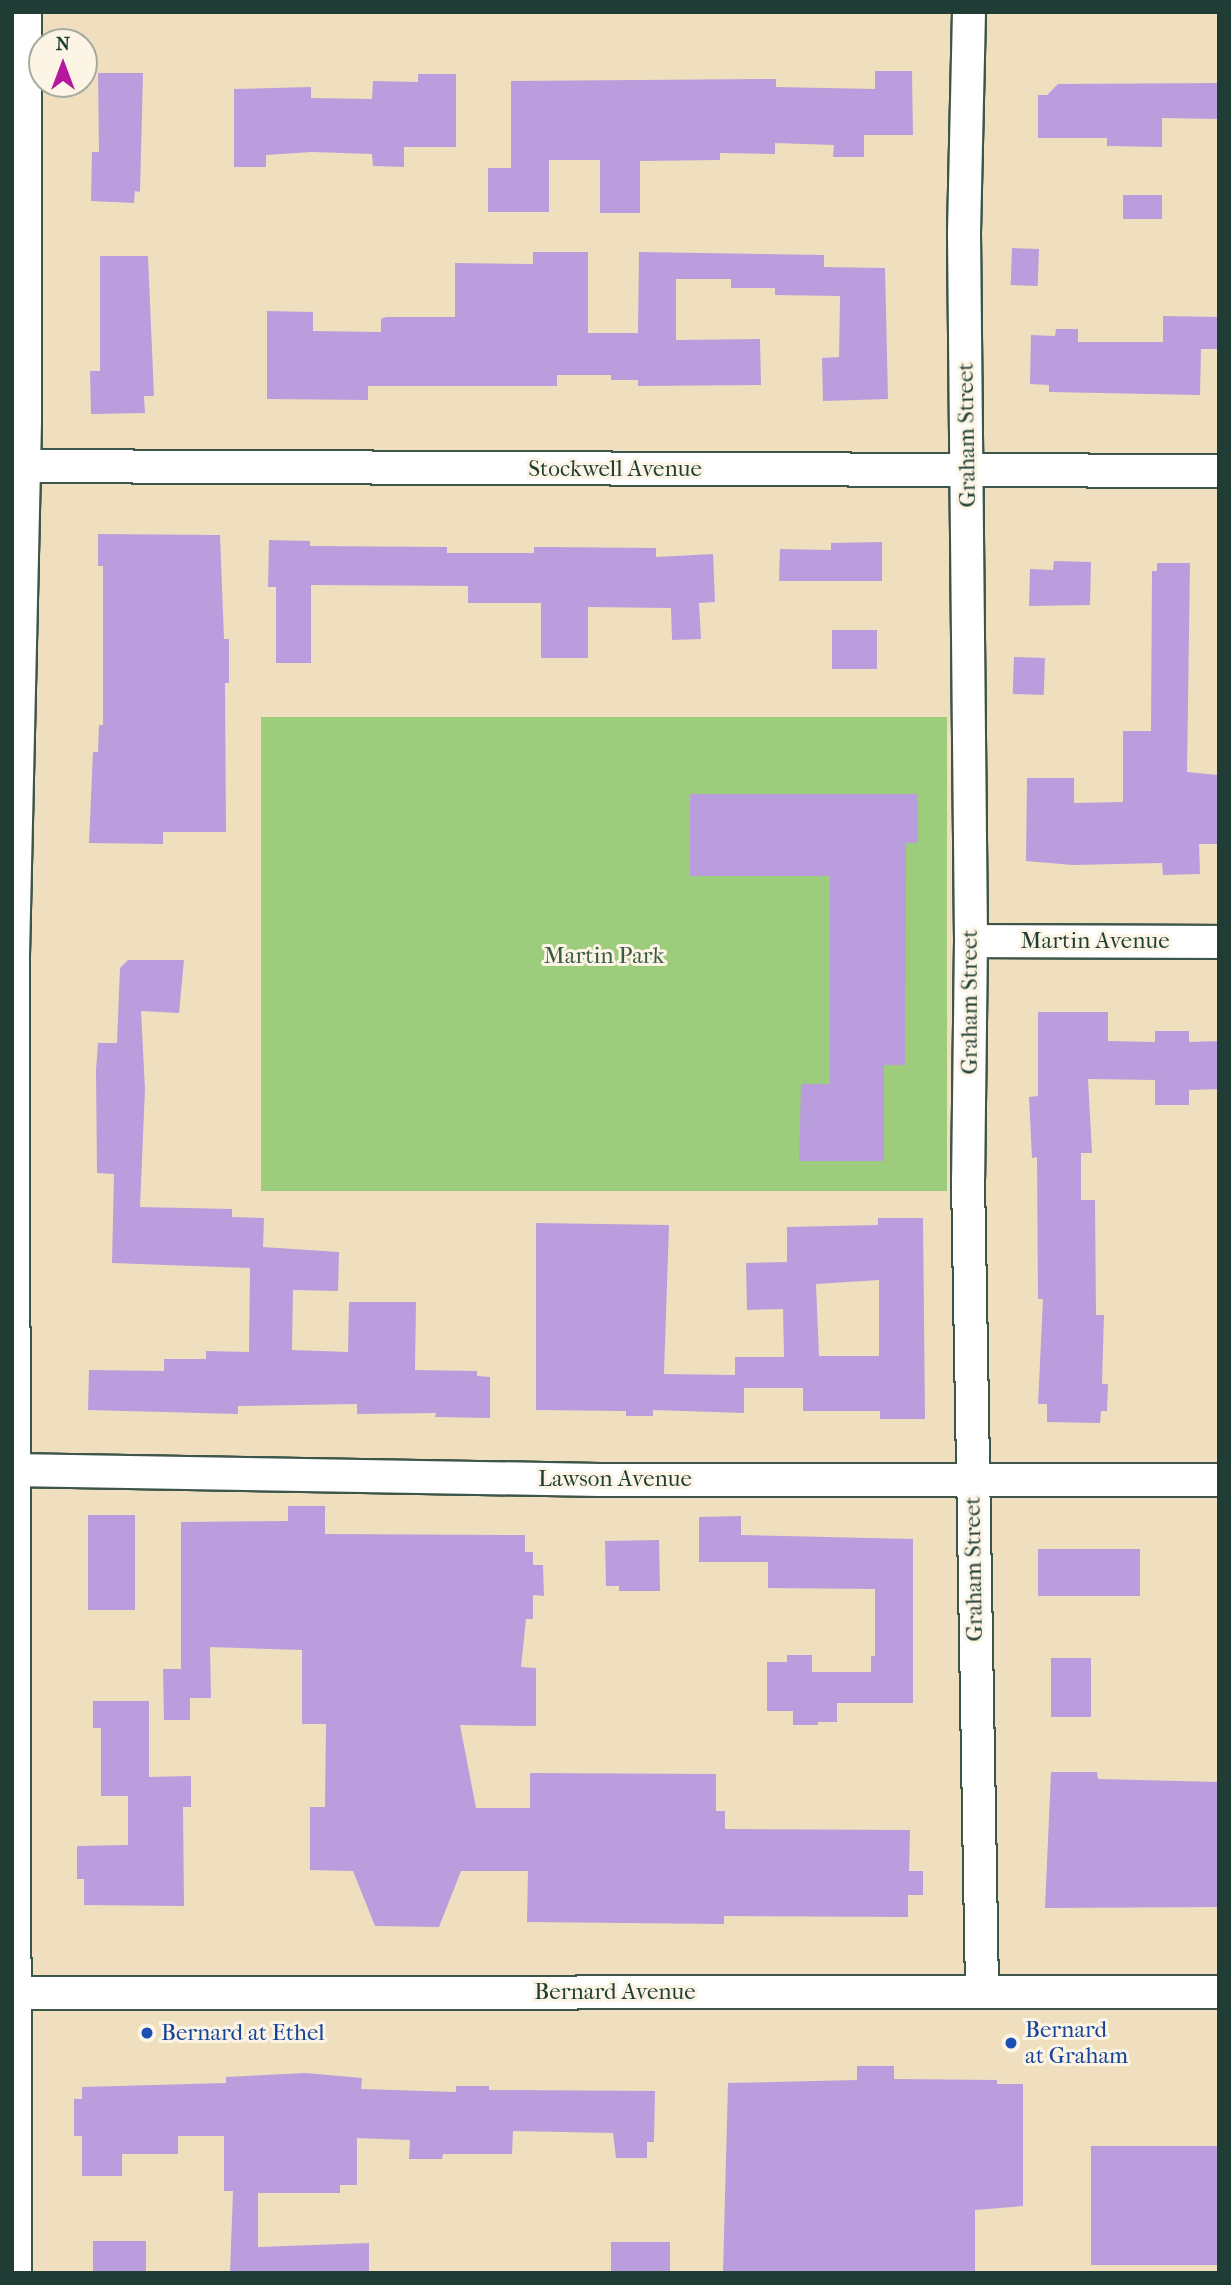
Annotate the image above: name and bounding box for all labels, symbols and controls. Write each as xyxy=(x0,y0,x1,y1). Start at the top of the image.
north arrow xyxy=(28,28,98,98)
text: N xyxy=(56,33,70,55)
street label: Graham Street xyxy=(952,362,982,508)
street label: Stockwell Avenue xyxy=(528,455,702,483)
street label: Martin Avenue xyxy=(1020,927,1170,955)
street label: Graham Street xyxy=(956,929,984,1075)
park label: Martin Park xyxy=(544,942,664,970)
street label: Lawson Avenue xyxy=(538,1465,692,1493)
street label: Graham Street xyxy=(959,1496,989,1642)
street label: Bernard Avenue xyxy=(534,1978,696,2006)
place label: Bernard at Graham xyxy=(1025,2016,1128,2070)
place label: Bernard at Ethel xyxy=(161,2019,325,2047)
marker: Bernard at Ethel xyxy=(139,2025,155,2041)
marker: Bernard at Graham xyxy=(1003,2035,1019,2051)

